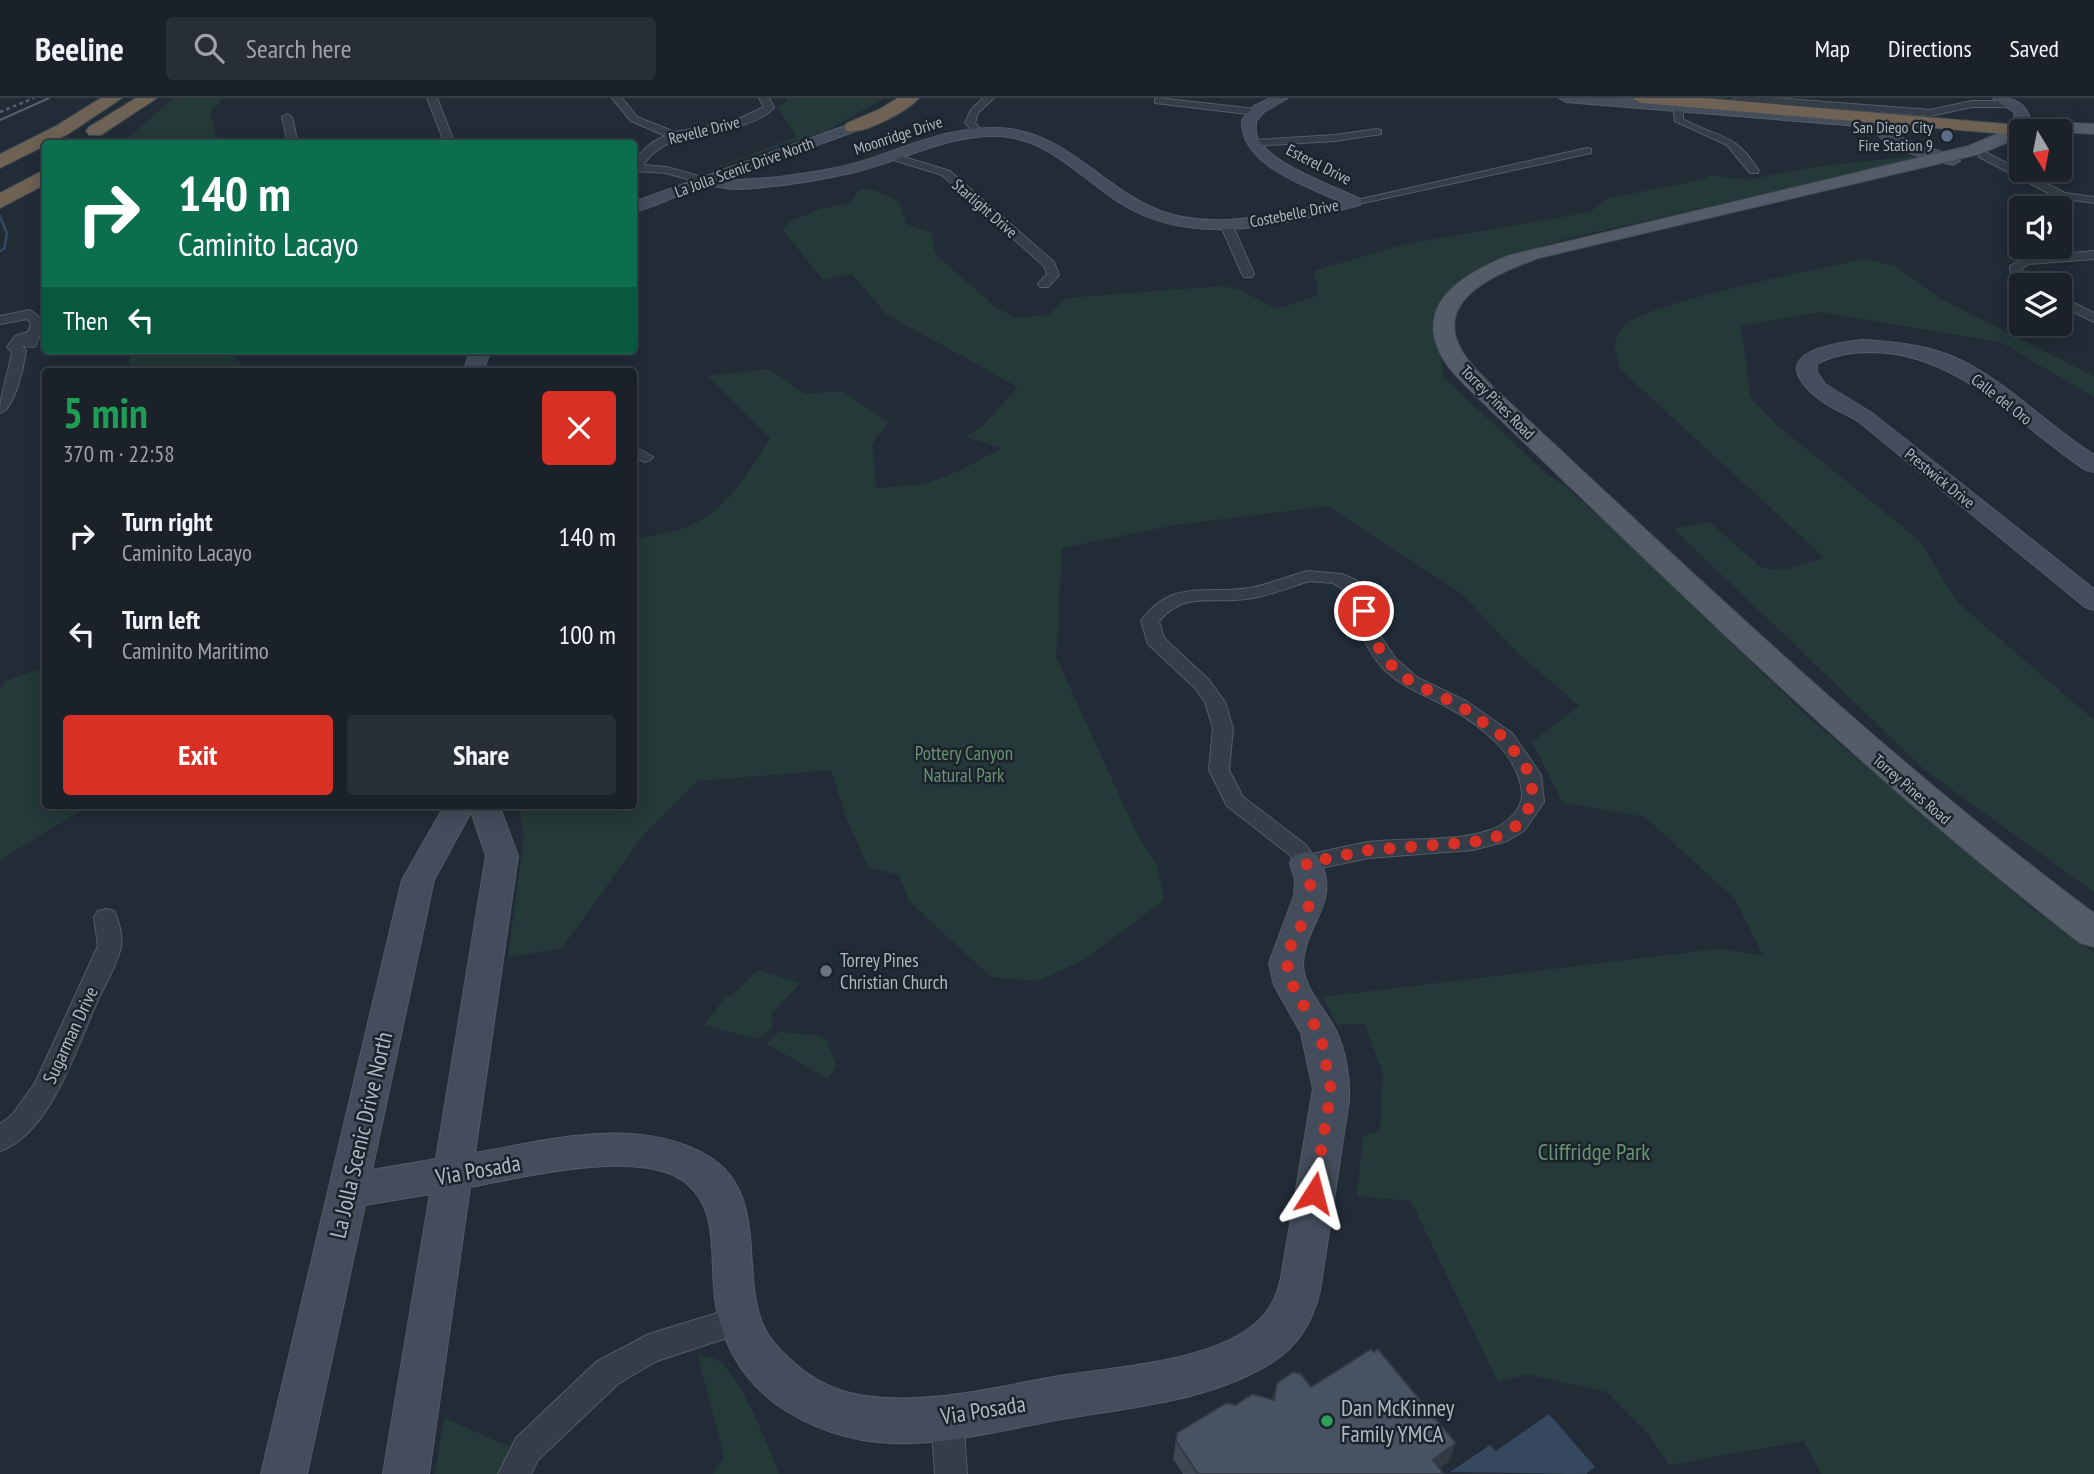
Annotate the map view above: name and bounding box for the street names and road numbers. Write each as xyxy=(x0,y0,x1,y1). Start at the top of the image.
street label: Revelle Drive xyxy=(666,111,742,149)
street label: Moonridge Drive xyxy=(851,111,945,159)
street label: La Jolla Scenic Drive North xyxy=(672,133,816,201)
street label: Esterel Drive xyxy=(1283,139,1355,189)
street label: Starlight Drive xyxy=(948,174,1022,242)
street label: Costebelle Drive xyxy=(1248,195,1340,231)
street label: Torrey Pines Road xyxy=(1457,361,1539,443)
street label: Calle del Oro xyxy=(1968,369,2036,429)
street label: Prestwick Drive xyxy=(1901,444,1979,512)
street label: Torrey Pines Road xyxy=(1869,750,1955,828)
street label: Sugarman Drive xyxy=(37,983,103,1087)
street label: La Jolla Scenic Drive North xyxy=(323,1029,398,1241)
street label: Via Posada xyxy=(432,1148,523,1191)
street label: Via Posada xyxy=(937,1388,1027,1431)

